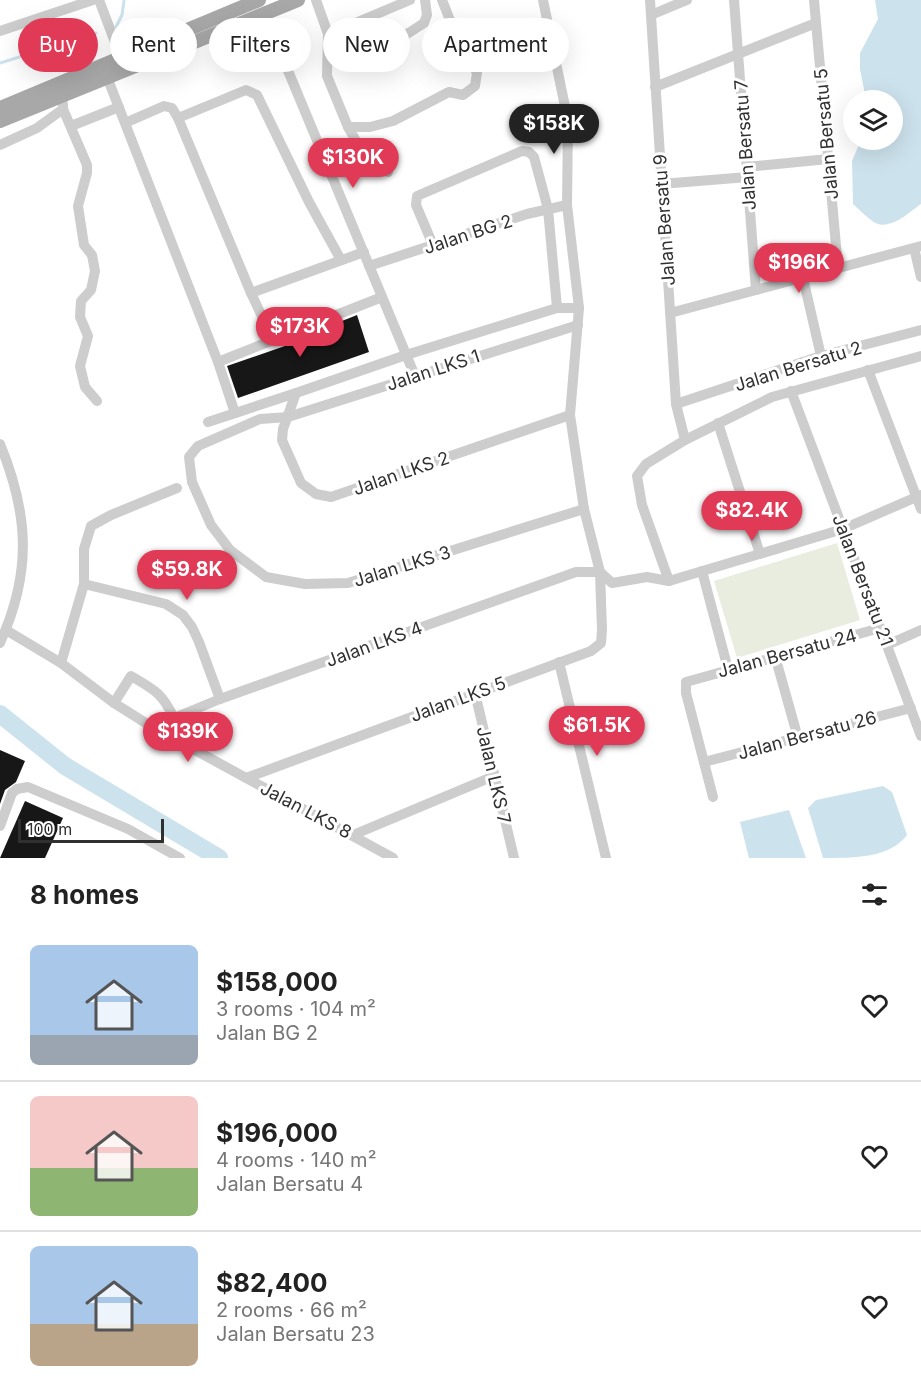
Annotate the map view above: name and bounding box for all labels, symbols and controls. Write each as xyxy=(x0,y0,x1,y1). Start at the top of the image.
chip: Buy xyxy=(18,18,98,72)
chip: Rent xyxy=(110,18,197,72)
chip: Filters xyxy=(209,18,311,72)
chip: New xyxy=(323,18,410,72)
chip: Apartment xyxy=(422,18,569,72)
street label: Jalan Bersatu 5 xyxy=(810,67,842,201)
street label: Jalan Bersatu 7 xyxy=(730,79,760,211)
map controls xyxy=(843,90,903,150)
button: layers xyxy=(843,90,903,150)
pin: $158K xyxy=(512,104,596,155)
text: $158K xyxy=(523,111,585,135)
pin: $130K xyxy=(311,138,395,189)
text: $130K xyxy=(322,145,384,169)
street label: Jalan Bersatu 9 xyxy=(649,153,679,287)
street label: Jalan BG 2 xyxy=(421,210,515,258)
pin: $196K xyxy=(757,243,841,294)
text: $196K xyxy=(768,250,830,274)
pin: $173K xyxy=(258,307,342,358)
text: $173K xyxy=(270,314,330,338)
street label: Jalan Bersatu 2 xyxy=(732,337,864,395)
street label: Jalan LKS 1 xyxy=(384,345,482,395)
street label: Jalan LKS 2 xyxy=(350,447,452,499)
pin: $82.4K xyxy=(703,491,801,542)
text: $82.4K xyxy=(715,498,789,522)
street label: Jalan Bersatu 21 xyxy=(828,511,898,649)
street label: Jalan LKS 3 xyxy=(351,541,453,591)
pin: $59.8K xyxy=(138,550,236,601)
text: $59.8K xyxy=(151,557,223,581)
street label: Jalan LKS 4 xyxy=(323,617,425,671)
street label: Jalan Bersatu 24 xyxy=(715,624,859,682)
street label: Jalan LKS 5 xyxy=(407,672,509,726)
pin: $61.5K xyxy=(548,706,646,757)
street label: Jalan Bersatu 26 xyxy=(735,706,879,764)
pin: $139K xyxy=(146,712,230,763)
text: $61.5K xyxy=(563,713,631,737)
text: $139K xyxy=(157,719,219,743)
street label: Jalan LKS 7 xyxy=(473,724,515,826)
street label: Jalan LKS 8 xyxy=(257,777,355,843)
scale bar xyxy=(18,816,164,844)
text: 100 m xyxy=(27,819,72,839)
icon: filters xyxy=(858,878,891,911)
text: 8 homes xyxy=(30,879,139,910)
text: $158,000 xyxy=(216,966,338,997)
icon: home xyxy=(78,969,150,1041)
icon: heart xyxy=(858,989,891,1022)
text: 3 rooms · 104 m² xyxy=(216,997,376,1021)
text: Jalan BG 2 xyxy=(216,1021,318,1045)
text: $196,000 xyxy=(216,1117,338,1148)
icon: home xyxy=(78,1120,150,1192)
icon: heart xyxy=(858,1140,891,1173)
text: 4 rooms · 140 m² xyxy=(216,1148,376,1172)
text: Jalan Bersatu 4 xyxy=(216,1172,363,1196)
text: $82,400 xyxy=(216,1267,328,1298)
icon: home xyxy=(78,1270,150,1342)
icon: heart xyxy=(858,1290,891,1323)
text: 2 rooms · 66 m² xyxy=(216,1298,367,1322)
text: Jalan Bersatu 23 xyxy=(216,1322,375,1346)

